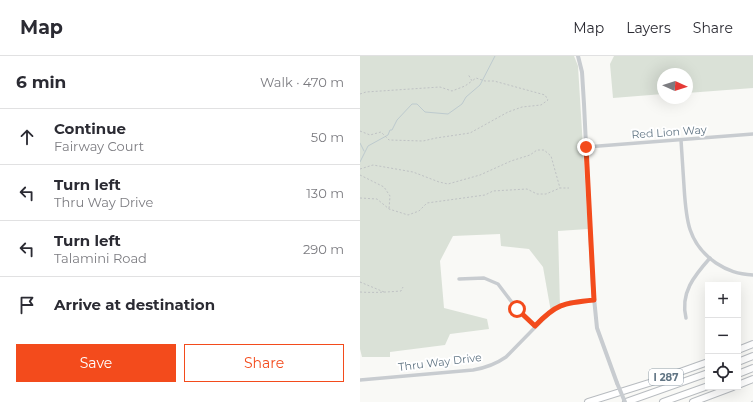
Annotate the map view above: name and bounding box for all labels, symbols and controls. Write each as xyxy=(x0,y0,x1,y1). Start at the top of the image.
text: Map xyxy=(20,16,63,39)
text: Map xyxy=(573,19,604,37)
text: Layers xyxy=(626,19,671,37)
text: Share xyxy=(693,19,733,37)
north arrow xyxy=(657,68,693,104)
text: 6 min xyxy=(16,72,66,92)
text: Walk · 470 m xyxy=(260,74,344,90)
text: Continue xyxy=(54,119,126,138)
street label: Red Lion Way xyxy=(631,122,707,142)
icon: ahead xyxy=(16,126,38,148)
text: 50 m xyxy=(311,129,344,145)
text: Fairway Court xyxy=(54,138,144,154)
route end xyxy=(577,138,595,156)
text: Turn left xyxy=(54,175,121,194)
icon: left xyxy=(16,182,38,204)
text: 130 m xyxy=(306,185,344,201)
text: Thru Way Drive xyxy=(54,194,153,210)
text: Turn left xyxy=(54,231,121,250)
icon: left xyxy=(16,238,38,260)
text: 290 m xyxy=(303,241,344,257)
text: Talamini Road xyxy=(54,250,147,266)
map controls xyxy=(705,282,741,390)
button: + xyxy=(705,282,741,318)
icon: arrive xyxy=(16,294,38,316)
text: Arrive at destination xyxy=(54,295,215,314)
route start xyxy=(508,300,526,318)
button: − xyxy=(705,318,741,354)
button: Save xyxy=(16,344,176,382)
button: Share xyxy=(184,344,344,382)
street label: Thru Way Drive xyxy=(397,350,483,374)
button: locate xyxy=(705,354,741,390)
road number: I 287 xyxy=(649,369,683,385)

